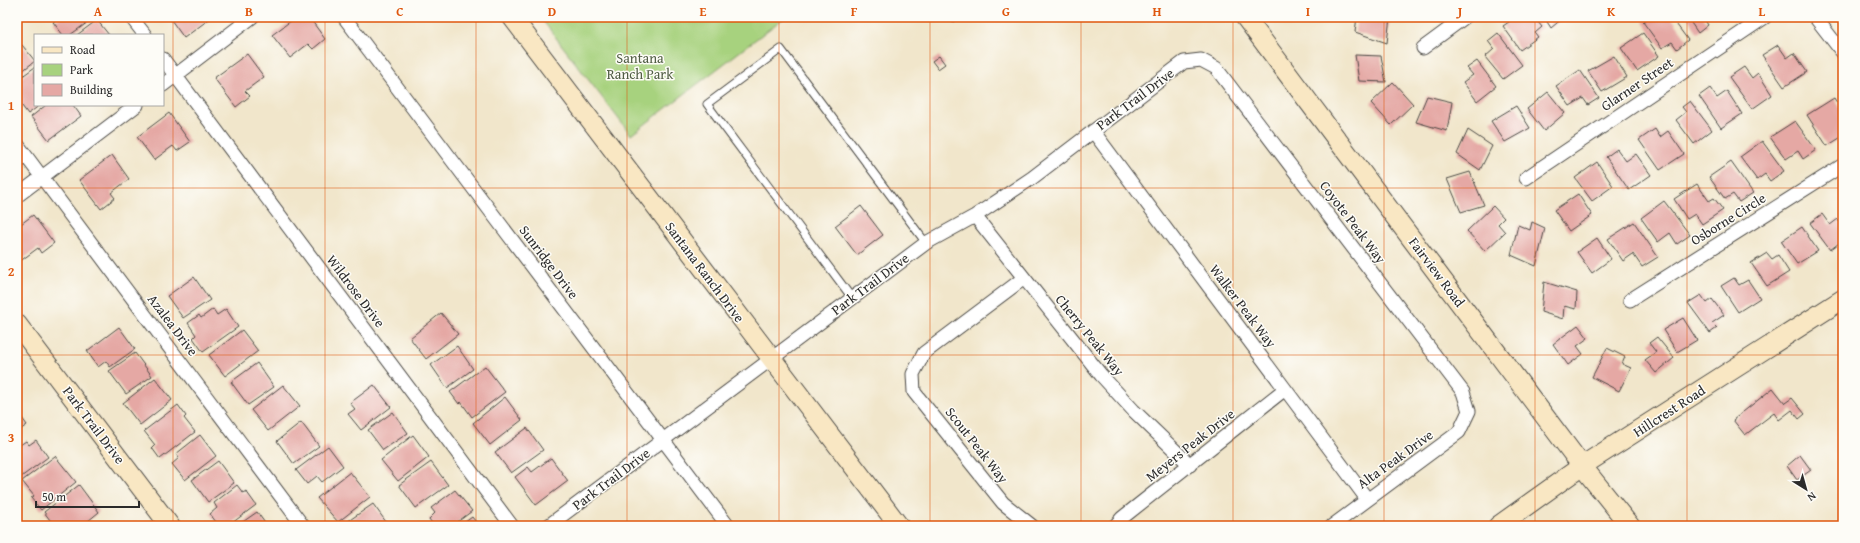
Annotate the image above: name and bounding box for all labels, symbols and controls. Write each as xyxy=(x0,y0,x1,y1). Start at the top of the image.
text: A xyxy=(94,2,103,21)
text: B xyxy=(245,2,253,21)
text: C xyxy=(396,2,404,21)
text: D xyxy=(548,2,556,21)
text: E xyxy=(700,2,707,21)
text: F xyxy=(851,2,858,21)
text: G xyxy=(1002,2,1010,21)
text: H xyxy=(1152,2,1162,21)
text: I xyxy=(1306,2,1310,21)
text: J xyxy=(1456,2,1463,21)
text: K xyxy=(1607,2,1616,21)
text: L xyxy=(1759,2,1766,21)
legend xyxy=(34,34,164,106)
text: Road xyxy=(70,41,96,58)
park label: Santana Ranch Park xyxy=(607,48,674,84)
street label: Glarner Street xyxy=(1597,52,1677,116)
text: Park xyxy=(70,61,94,78)
street label: Park Trail Drive xyxy=(1092,63,1178,135)
text: Building xyxy=(70,81,113,98)
text: 1 xyxy=(8,96,14,115)
street label: Coyote Peak Way xyxy=(1315,176,1391,268)
street label: Osborne Circle xyxy=(1687,188,1770,250)
street label: Santana Ranch Drive xyxy=(661,218,750,327)
street label: Sunridge Drive xyxy=(515,221,584,303)
street label: Fairview Road xyxy=(1404,233,1470,311)
street label: Park Trail Drive xyxy=(827,248,913,320)
street label: Wildrose Drive xyxy=(322,250,390,332)
street label: Walker Peak Way xyxy=(1205,260,1281,352)
text: 2 xyxy=(8,262,15,281)
street label: Azalea Drive xyxy=(143,290,203,360)
street label: Cherry Peak Way xyxy=(1051,290,1129,380)
street label: Hillcrest Road xyxy=(1629,380,1709,442)
street label: Park Trail Drive xyxy=(58,382,130,468)
street label: Scout Peak Way xyxy=(941,403,1013,487)
street label: Meyers Peak Drive xyxy=(1141,404,1239,486)
street label: Alta Peak Drive xyxy=(1353,424,1437,493)
text: 3 xyxy=(8,428,14,447)
street label: Park Trail Drive xyxy=(568,443,654,515)
north arrow xyxy=(1786,469,1826,509)
scale bar xyxy=(36,483,139,509)
text: 50 m xyxy=(42,488,66,505)
text: N xyxy=(1804,488,1820,506)

